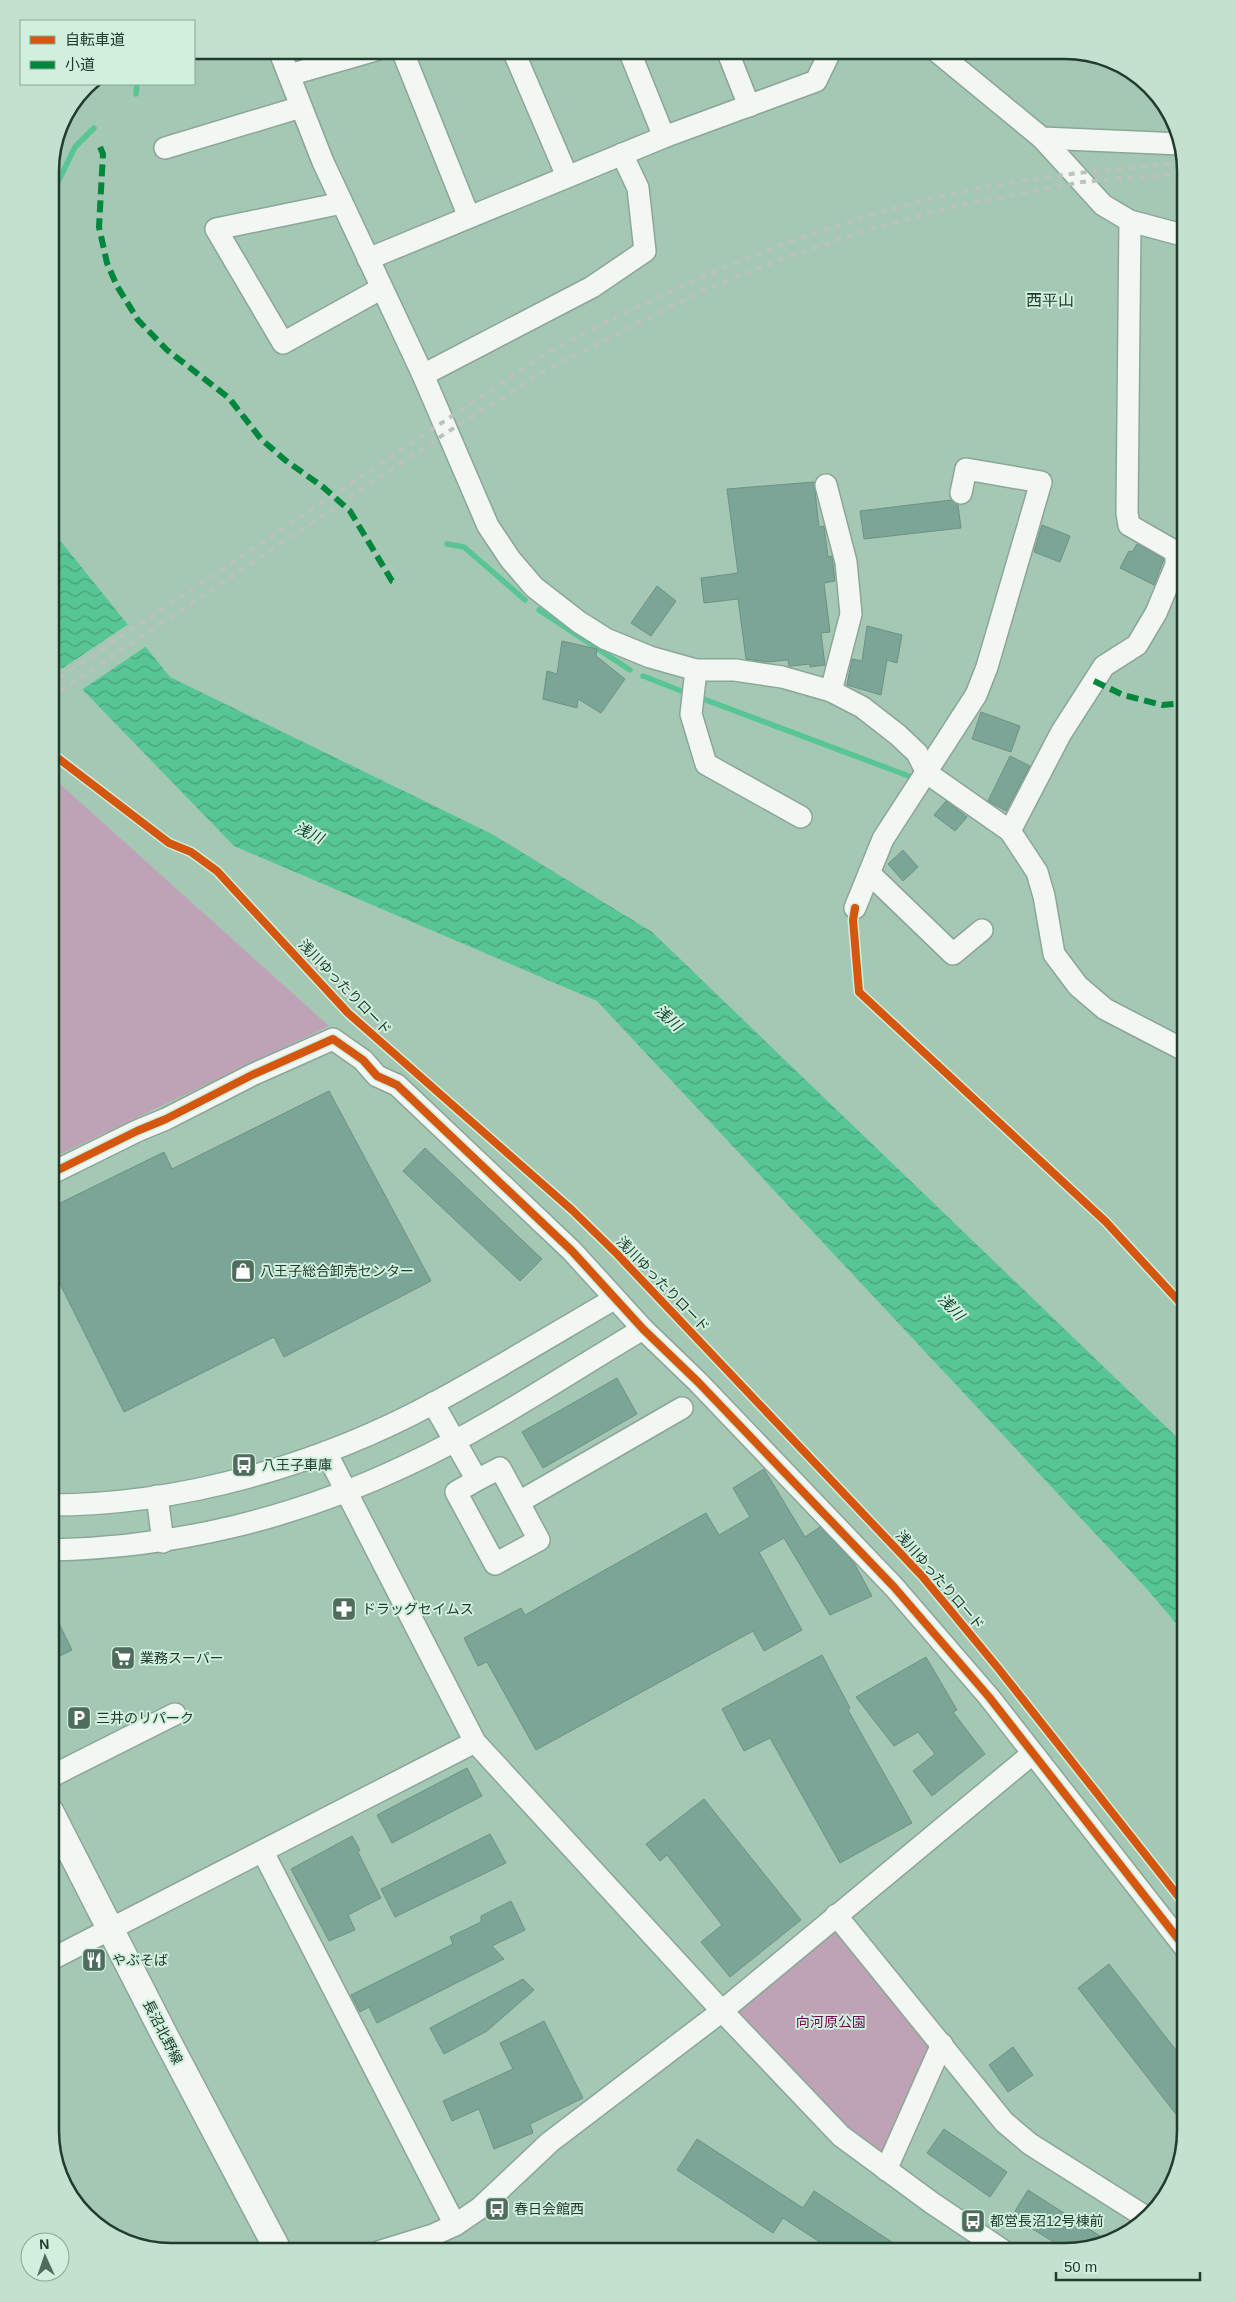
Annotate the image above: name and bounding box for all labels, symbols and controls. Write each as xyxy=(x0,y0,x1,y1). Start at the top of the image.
legend xyxy=(20,20,195,85)
text: 自転車道 xyxy=(65,31,125,48)
text: 小道 xyxy=(65,56,95,73)
district label: 西平山 xyxy=(1026,292,1074,309)
water label: 浅川 xyxy=(292,818,328,848)
street label: 浅川ゆったりロード xyxy=(295,936,395,1038)
water label: 浅川 xyxy=(651,1001,687,1035)
street label: 浅川ゆったりロード xyxy=(613,1233,713,1335)
shop icon: 八王子総合卸売センター xyxy=(230,1258,256,1284)
place label: 八王子総合卸売センター xyxy=(260,1263,414,1279)
water label: 浅川 xyxy=(935,1290,969,1325)
bus stop icon: 八王子車庫 xyxy=(231,1452,257,1478)
place label: 八王子車庫 xyxy=(262,1457,332,1473)
street label: 浅川ゆったりロード xyxy=(893,1527,987,1633)
pharmacy icon: ドラッグセイムス xyxy=(331,1596,357,1622)
place label: ドラッグセイムス xyxy=(362,1601,474,1617)
supermarket icon: 業務スーパー xyxy=(110,1645,136,1671)
place label: 業務スーパー xyxy=(140,1650,224,1666)
parking icon: 三井のリパーク xyxy=(66,1705,92,1731)
place label: 三井のリパーク xyxy=(96,1710,194,1726)
restaurant icon: やぶそば xyxy=(81,1947,107,1973)
place label: やぶそば xyxy=(112,1952,168,1968)
street label: 長沼北野線 xyxy=(140,1997,186,2067)
park label: 向河原公園 xyxy=(796,2014,866,2030)
bus stop icon: 春日会館西 xyxy=(484,2196,510,2222)
place label: 春日会館西 xyxy=(514,2201,584,2217)
bus stop icon: 都営長沼12号棟前 xyxy=(960,2208,986,2234)
place label: 都営長沼12号棟前 xyxy=(990,2213,1104,2229)
north arrow xyxy=(20,2232,70,2282)
text: N xyxy=(39,2236,50,2252)
scale bar xyxy=(1056,2250,1200,2282)
text: 50 m xyxy=(1064,2258,1097,2275)

